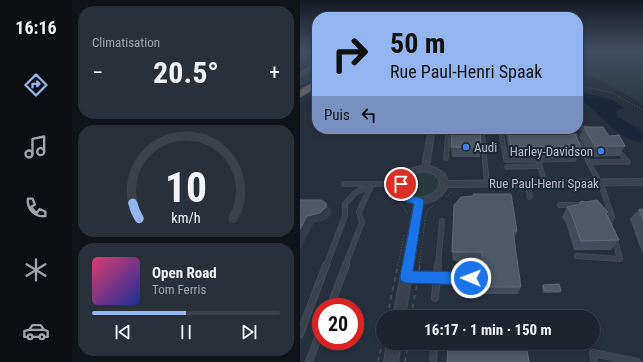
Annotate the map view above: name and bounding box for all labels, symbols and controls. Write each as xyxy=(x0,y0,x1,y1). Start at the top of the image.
text: 16:16 xyxy=(15,17,57,38)
text: 50 m xyxy=(390,27,446,60)
icon: right xyxy=(324,28,376,80)
text: Climatisation xyxy=(92,35,160,50)
text: 20.5° xyxy=(153,55,219,90)
text: − xyxy=(92,60,103,85)
text: + xyxy=(269,60,280,85)
text: Rue Paul-Henri Spaak xyxy=(390,61,542,82)
icon: directions xyxy=(22,71,50,99)
icon: left xyxy=(358,104,380,126)
text: Puis xyxy=(324,106,350,124)
icon: music xyxy=(22,133,50,161)
place label: Audi xyxy=(474,140,497,155)
marker: Audi xyxy=(461,142,471,152)
place label: Harley-Davidson xyxy=(510,144,593,159)
marker: Harley-Davidson xyxy=(596,146,606,156)
text: 10 xyxy=(165,163,207,212)
pin xyxy=(384,167,418,201)
icon: arrive xyxy=(390,173,412,195)
street label: Rue Paul-Henri Spaak xyxy=(489,176,599,191)
icon: phone xyxy=(22,194,50,222)
text: km/h xyxy=(171,210,201,226)
icon: climate xyxy=(22,256,50,284)
position arrow xyxy=(450,257,492,299)
text: Open Road xyxy=(152,264,217,282)
text: Tom Ferris xyxy=(152,282,206,297)
speed limit sign: 20 xyxy=(312,298,364,350)
icon: car xyxy=(22,317,50,345)
icon: previous xyxy=(112,321,134,343)
icon: pause xyxy=(175,321,197,343)
icon: next xyxy=(238,321,260,343)
text: 16:17 · 1 min · 150 m xyxy=(424,321,552,339)

